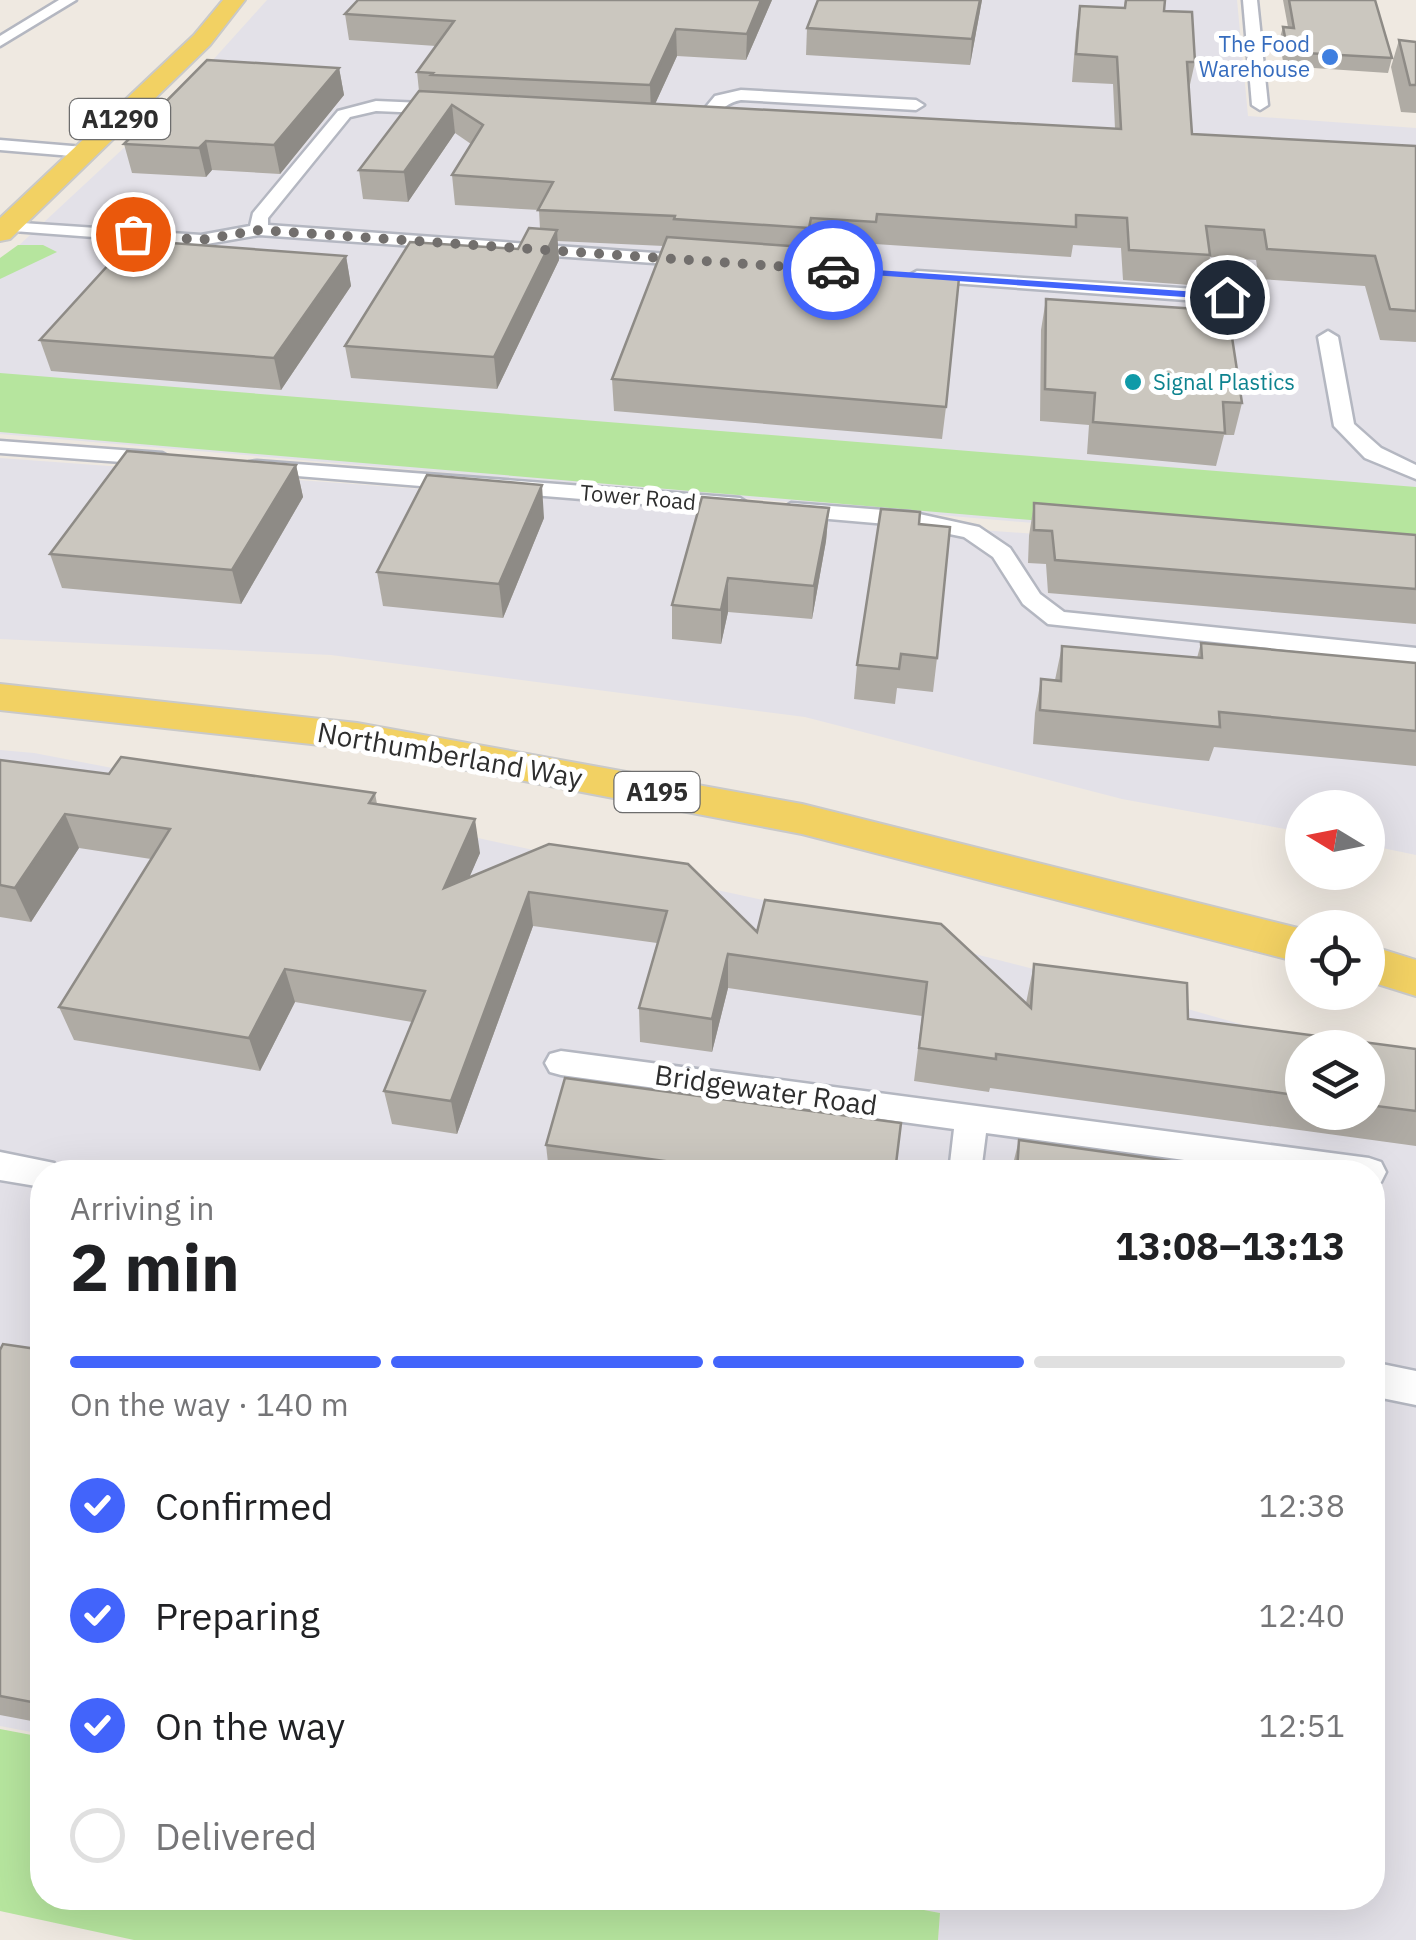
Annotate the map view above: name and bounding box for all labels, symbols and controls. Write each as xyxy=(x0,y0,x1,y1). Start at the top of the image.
place label: The Food Warehouse xyxy=(1199,29,1310,83)
marker: The Food Warehouse xyxy=(1319,46,1341,68)
road number: A1290 xyxy=(70,99,170,139)
pin xyxy=(91,192,176,277)
icon: bag xyxy=(106,207,161,262)
courier xyxy=(783,220,883,320)
icon: car xyxy=(806,243,861,298)
pin xyxy=(1185,255,1270,340)
icon: home xyxy=(1200,270,1255,325)
place label: Signal Plastics xyxy=(1153,367,1295,396)
marker: Signal Plastics xyxy=(1122,371,1144,393)
street label: Tower Road xyxy=(579,477,697,516)
street label: Northumberland Way xyxy=(315,713,586,796)
road number: A195 xyxy=(614,772,700,812)
north arrow xyxy=(1285,790,1385,890)
map controls xyxy=(1285,790,1385,1130)
button: locate xyxy=(1285,910,1385,1010)
button: layers xyxy=(1285,1030,1385,1130)
street label: Bridgewater Road xyxy=(652,1056,880,1123)
text: Arriving in xyxy=(70,1187,215,1229)
text: 13:08–13:13 xyxy=(1115,1221,1345,1270)
text: 2 min xyxy=(70,1224,240,1309)
text: On the way · 140 m xyxy=(70,1383,349,1425)
icon: check xyxy=(70,1478,125,1533)
text: Confirmed xyxy=(155,1481,333,1530)
text: 12:38 xyxy=(1259,1484,1345,1526)
icon: check xyxy=(70,1588,125,1643)
text: Preparing xyxy=(155,1591,320,1640)
text: 12:40 xyxy=(1259,1594,1345,1636)
icon: check xyxy=(70,1698,125,1753)
text: On the way xyxy=(155,1701,345,1750)
text: 12:51 xyxy=(1259,1704,1345,1746)
text: Delivered xyxy=(155,1811,317,1860)

